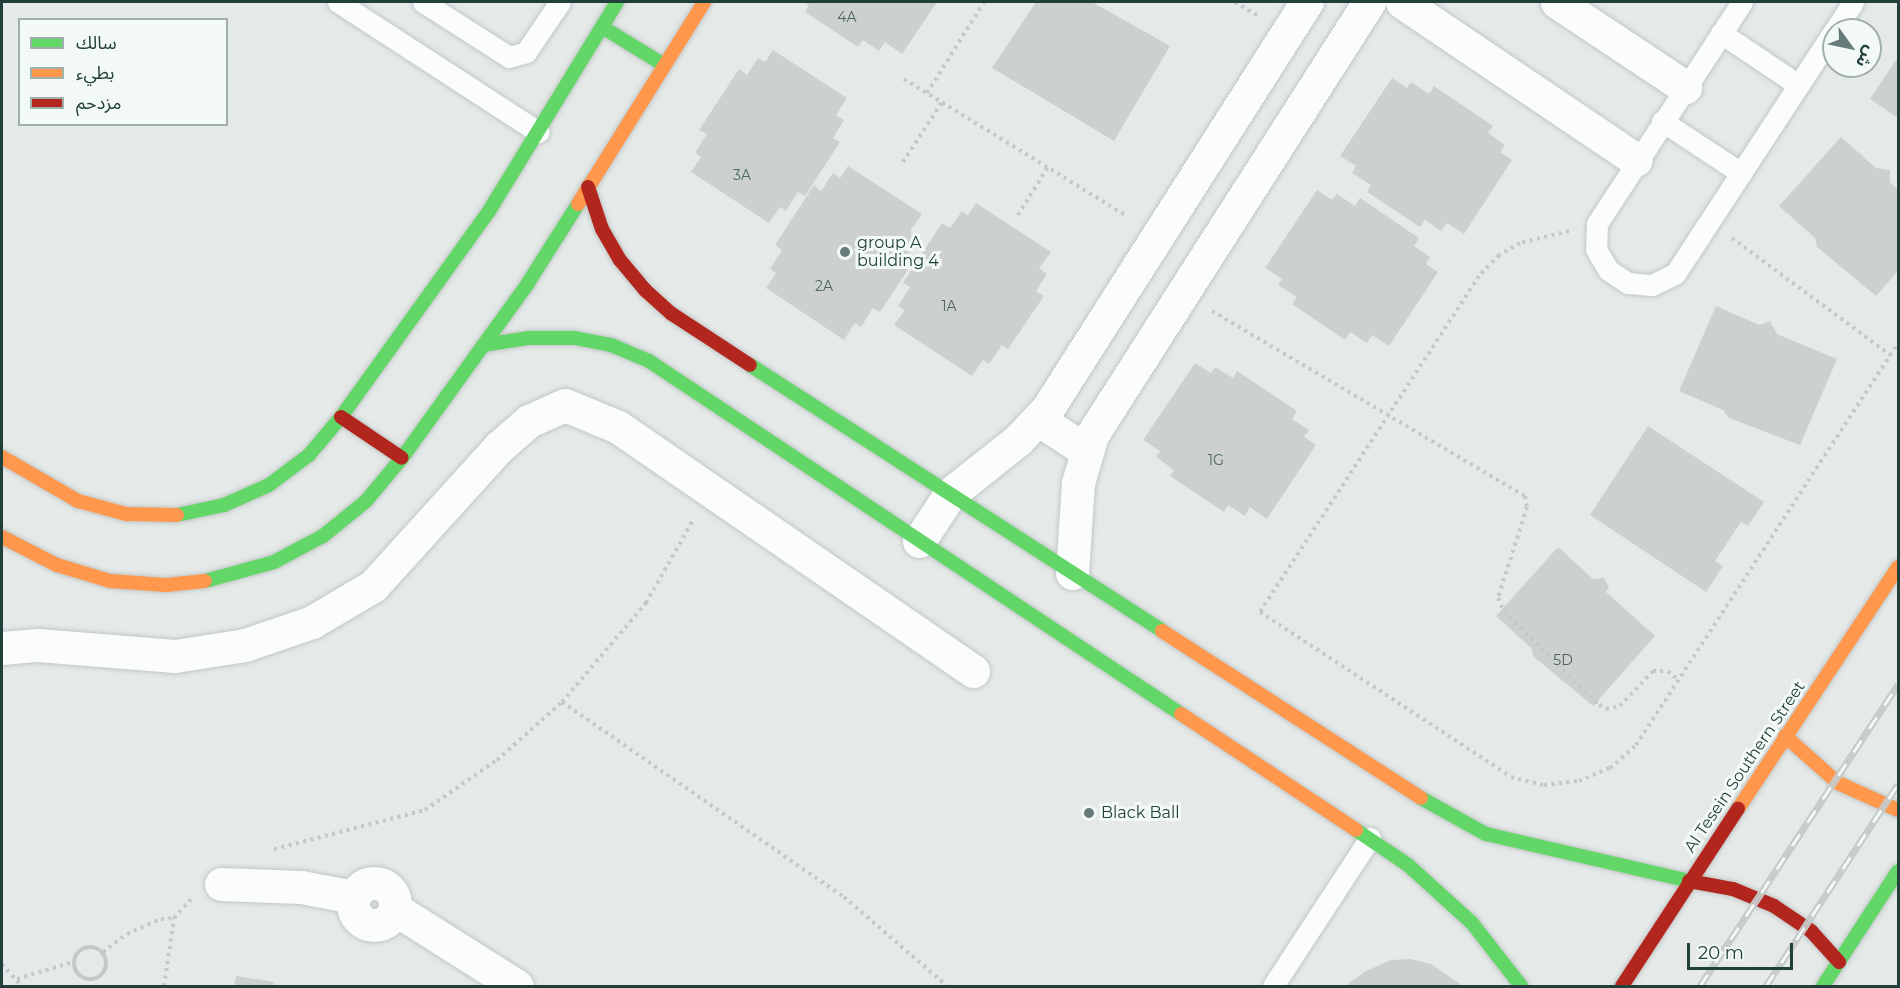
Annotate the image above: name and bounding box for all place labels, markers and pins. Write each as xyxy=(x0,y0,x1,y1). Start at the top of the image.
place label: group A building 4 xyxy=(857,233,939,271)
marker: group A building 4 xyxy=(838,245,852,259)
place label: Black Ball xyxy=(1101,803,1180,823)
marker: Black Ball xyxy=(1082,806,1096,820)

